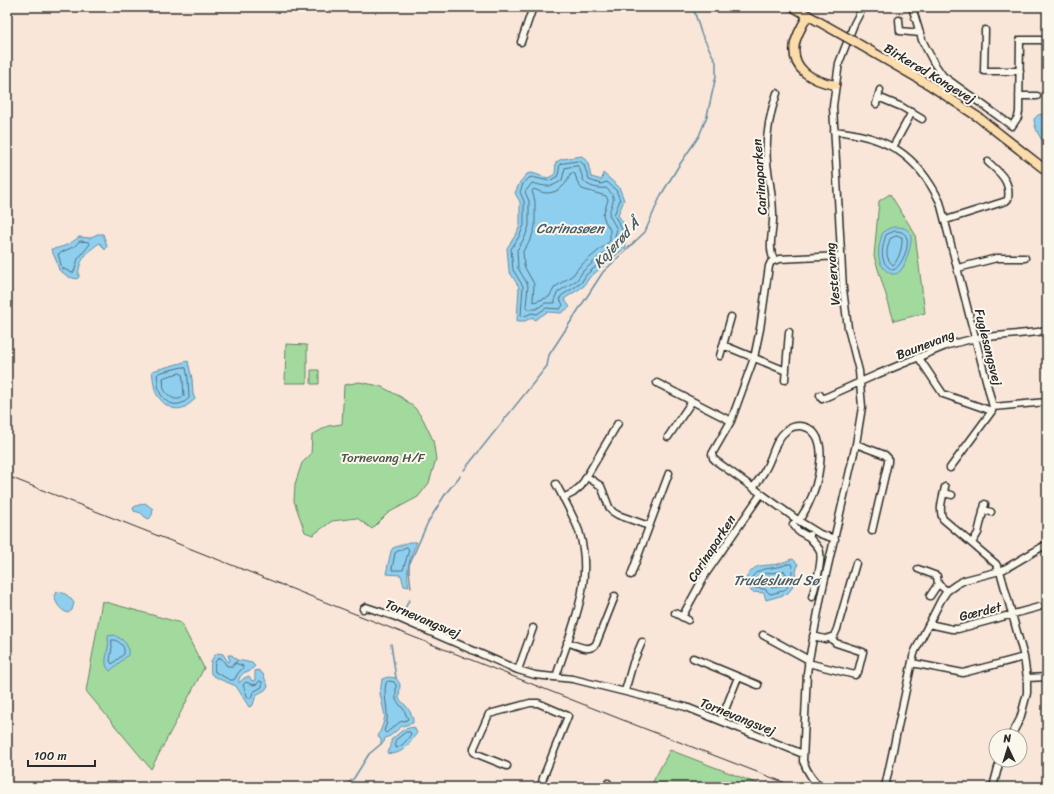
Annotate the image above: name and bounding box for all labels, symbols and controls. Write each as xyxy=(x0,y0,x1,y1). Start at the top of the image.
street label: Birkerød Kongevej xyxy=(879,37,981,110)
street label: Carinaparken xyxy=(745,138,774,216)
water label: Kajerød Å xyxy=(587,210,648,274)
water label: Carinasøen xyxy=(536,216,605,241)
street label: Vestervang xyxy=(818,241,847,306)
street label: Fuglesangsvej xyxy=(968,306,1009,389)
street label: Baunevang xyxy=(893,323,958,366)
park label: Tornevang H/F xyxy=(341,446,426,469)
street label: Carinaparken xyxy=(681,510,742,587)
water label: Trudeslund Sø xyxy=(733,568,822,593)
street label: Tornevangsvej xyxy=(381,592,465,645)
street label: Gærdet xyxy=(957,595,1004,628)
street label: Tornevangsvej xyxy=(696,691,780,742)
north arrow xyxy=(988,728,1028,768)
text: N xyxy=(1002,729,1012,748)
scale bar xyxy=(28,742,95,768)
text: 100 m xyxy=(34,745,67,767)

